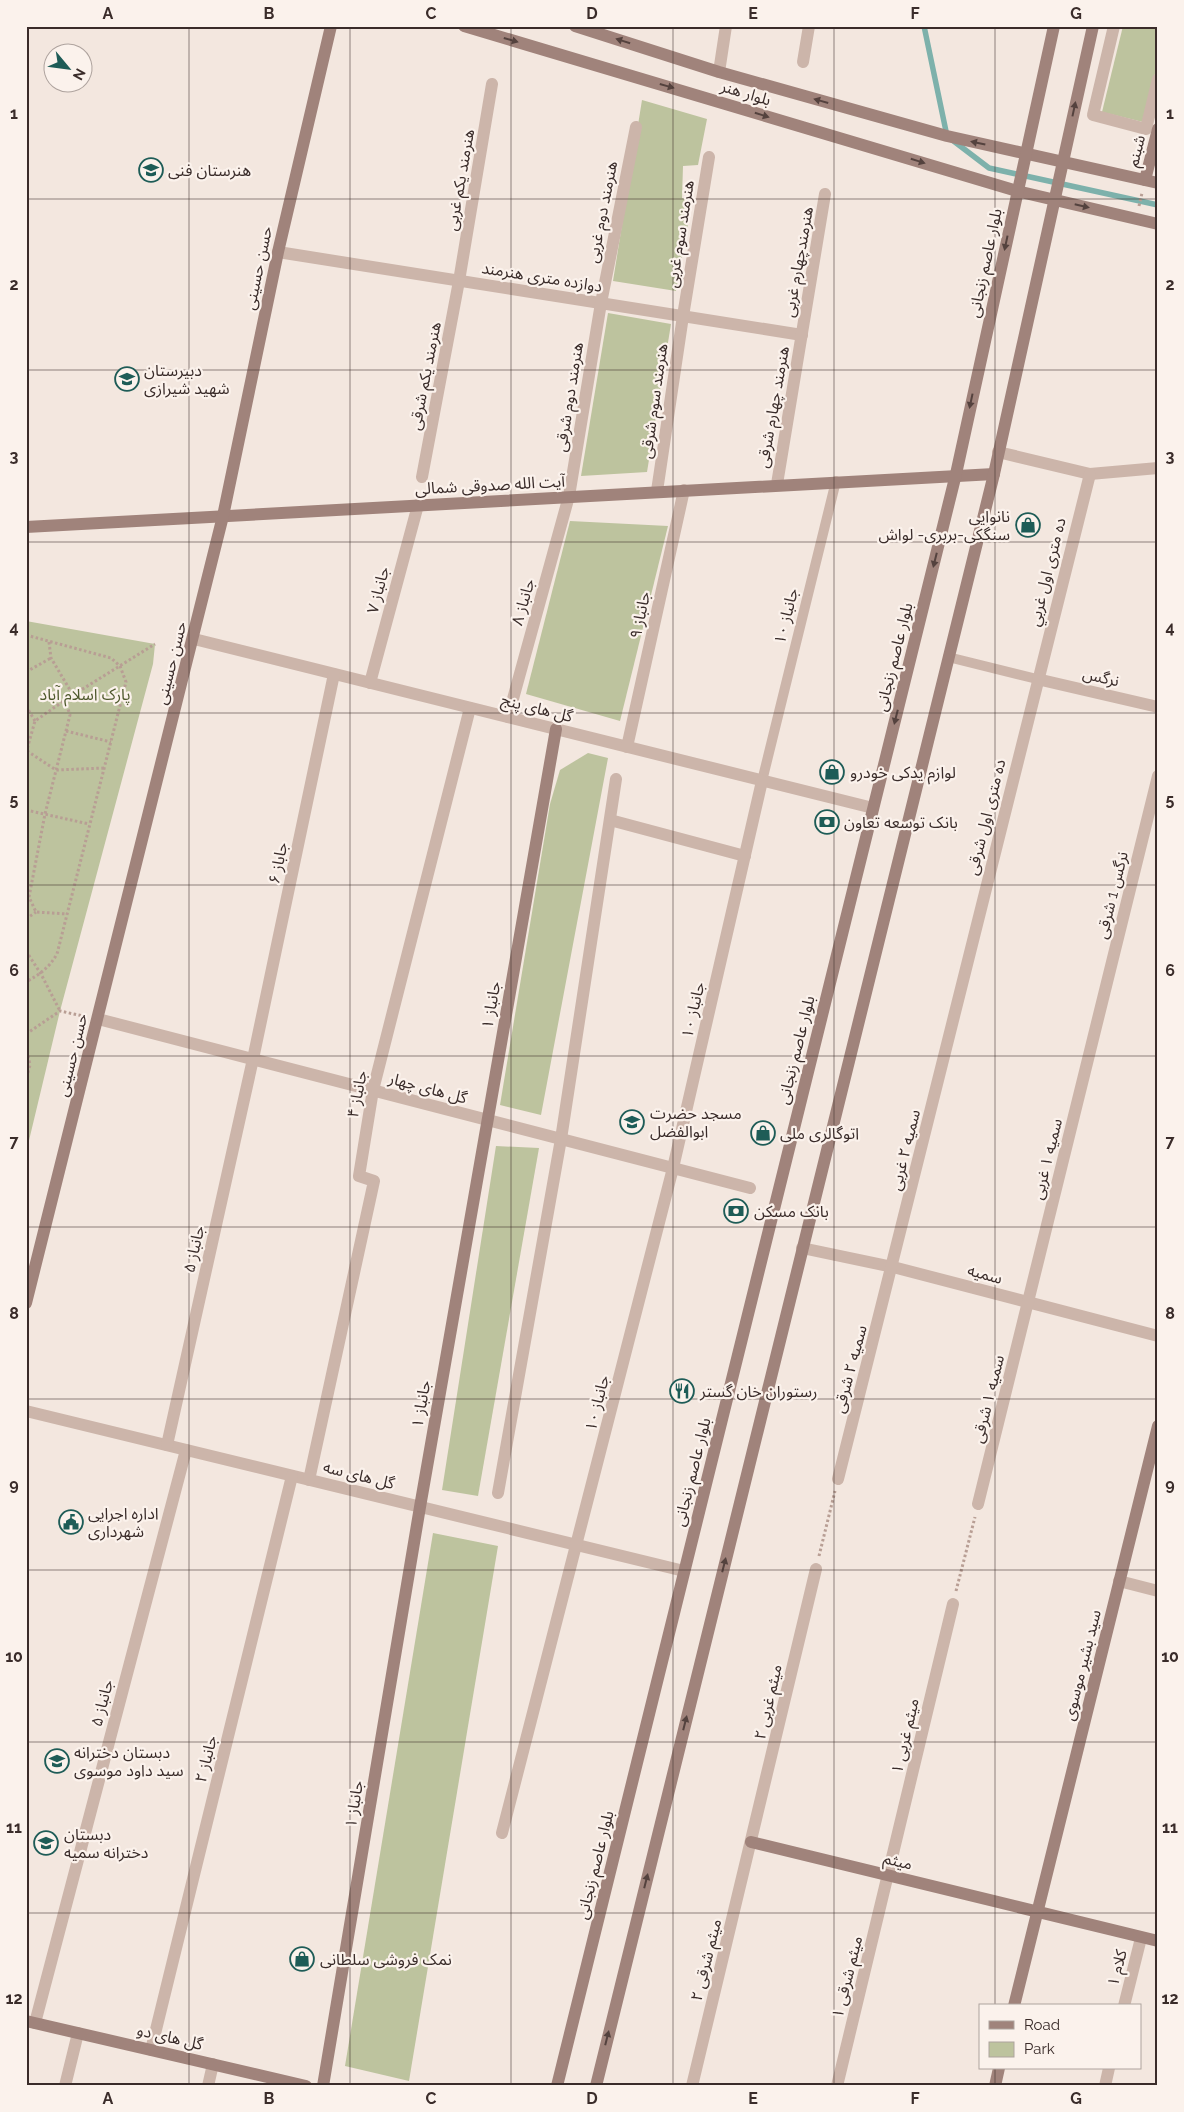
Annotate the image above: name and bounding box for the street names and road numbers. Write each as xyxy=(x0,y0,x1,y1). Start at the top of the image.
street label: بلوار هنر xyxy=(718,76,773,110)
street label: هنرمند یکم غربی xyxy=(442,128,481,233)
street label: شبنم xyxy=(1123,133,1152,170)
street label: هنرمند دوم غربی xyxy=(583,159,624,265)
street label: هنرمند سوم غربی xyxy=(662,179,701,290)
street label: هنرمندچهارم غربی xyxy=(779,205,820,319)
street label: بلوار عاصم زنجانی xyxy=(964,207,1009,320)
street label: حسن حسینی xyxy=(240,224,276,312)
street label: دوازده متری هنرمند xyxy=(480,258,604,296)
street label: هنرمند یکم شرقی xyxy=(405,320,448,432)
street label: هنرمند دوم شرقی xyxy=(551,341,590,454)
street label: هنرمند سوم شرقی xyxy=(637,342,674,460)
street label: هنرمند چهارم شرقی xyxy=(753,345,796,470)
street label: آیت الله صدوقی شمالی xyxy=(414,472,567,498)
street label: ده متری اول غربي xyxy=(1024,516,1072,629)
street label: جانباز ۷ xyxy=(363,565,393,615)
street label: جانباز ۸ xyxy=(507,576,539,628)
street label: جانباز ۱۰ xyxy=(770,586,802,646)
street label: جانباز ۹ xyxy=(626,590,654,640)
street label: بلوار عاصم زنجانی xyxy=(871,601,920,714)
street label: حسن حسینی xyxy=(151,619,191,707)
street label: نرگس xyxy=(1081,664,1121,690)
street label: گل های پنج xyxy=(499,690,575,729)
street label: ده متری اول شرقی xyxy=(962,757,1011,877)
street label: جاباز ۶ xyxy=(264,840,292,886)
street label: نرگس 1 شرقی xyxy=(1092,849,1132,941)
street label: جانباز ۱ xyxy=(478,980,504,1030)
street label: جانباز ۱۰ xyxy=(677,980,709,1040)
street label: بلوار عاصم زنجانی xyxy=(773,994,822,1107)
street label: حسن حسینی xyxy=(52,1011,92,1099)
street label: گل های چهار xyxy=(385,1068,470,1109)
street label: جانباز ۴ xyxy=(343,1069,371,1119)
street label: سمیه ۲ غربی xyxy=(886,1108,924,1192)
street label: سمیه ۱ غربی xyxy=(1028,1117,1066,1201)
street label: جانباز ۵ xyxy=(179,1224,209,1274)
street label: سمیه xyxy=(965,1260,1005,1288)
street label: سمیه ۲ شرقی xyxy=(829,1323,871,1415)
street label: سمیه ۱ شرقی xyxy=(968,1353,1008,1445)
street label: جانباز ۱۰ xyxy=(581,1373,613,1433)
street label: جانباز ۱ xyxy=(408,1379,434,1429)
street label: بلوار عاصم زنجانی xyxy=(669,1416,718,1529)
street label: گل های سه xyxy=(321,1457,397,1493)
street label: سید بشیر موسوی xyxy=(1059,1608,1105,1722)
street label: میثم غربی ۲ xyxy=(750,1663,789,1742)
street label: جانباز ۵ xyxy=(87,1678,117,1728)
street label: میثم غربی ۱ xyxy=(887,1697,926,1776)
street label: جانباز ۲ xyxy=(191,1734,221,1784)
street label: جانباز ۱ xyxy=(341,1779,367,1829)
street label: بلوار عاصم زنجانی xyxy=(572,1809,621,1922)
street label: میثم xyxy=(881,1848,915,1877)
street label: میثم شرقی ۲ xyxy=(687,1917,728,2004)
street label: میثم شرقی ۱ xyxy=(828,1934,869,2021)
street label: کلام ۱ xyxy=(1103,1947,1134,1989)
street label: گل های دو xyxy=(135,2020,205,2054)

